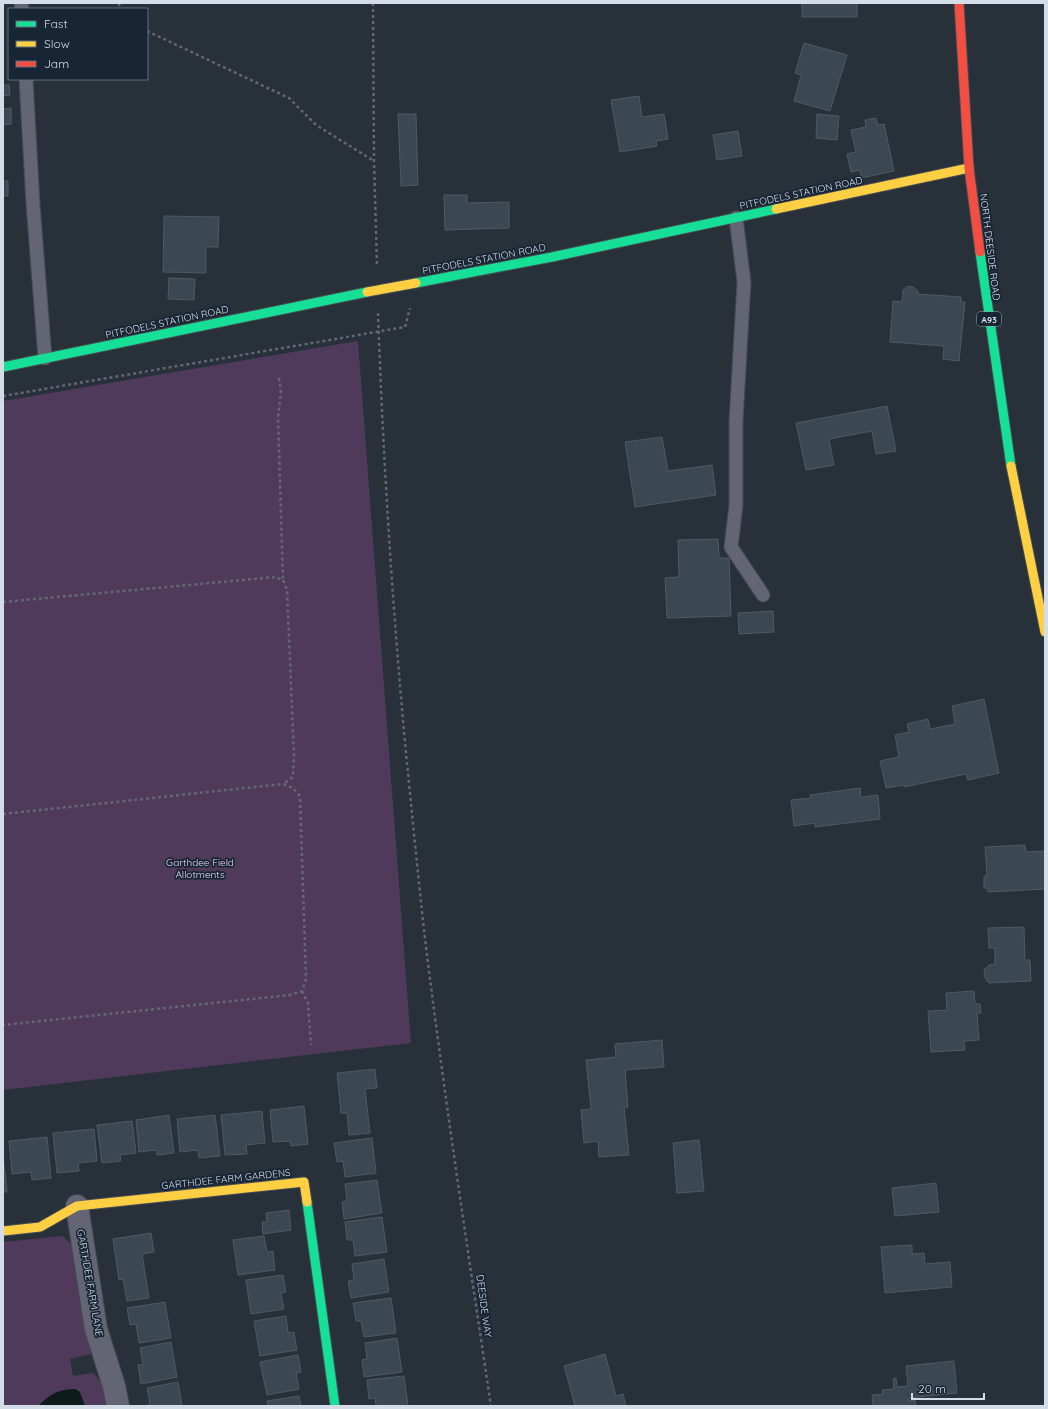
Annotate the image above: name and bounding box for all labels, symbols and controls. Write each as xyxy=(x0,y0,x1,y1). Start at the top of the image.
legend xyxy=(8,8,148,80)
text: Fast xyxy=(44,16,68,31)
text: Slow xyxy=(44,36,70,51)
text: Jam xyxy=(44,56,69,71)
street label: PITFODELS STATION ROAD xyxy=(738,174,864,212)
street label: NORTH DEESIDE ROAD xyxy=(977,193,1003,301)
street label: PITFODELS STATION ROAD xyxy=(421,241,547,277)
street label: PITFODELS STATION ROAD xyxy=(104,303,230,341)
road number: A93 xyxy=(977,312,1001,326)
park label: Garthdee Field Allotments xyxy=(166,856,234,881)
street label: GARTHDEE FARM GARDENS xyxy=(161,1166,292,1192)
street label: GARTHDEE FARM LANE xyxy=(74,1228,106,1338)
street label: DEESIDE WAY xyxy=(473,1274,495,1339)
scale bar xyxy=(912,1375,984,1401)
text: 20 m xyxy=(918,1381,946,1396)

